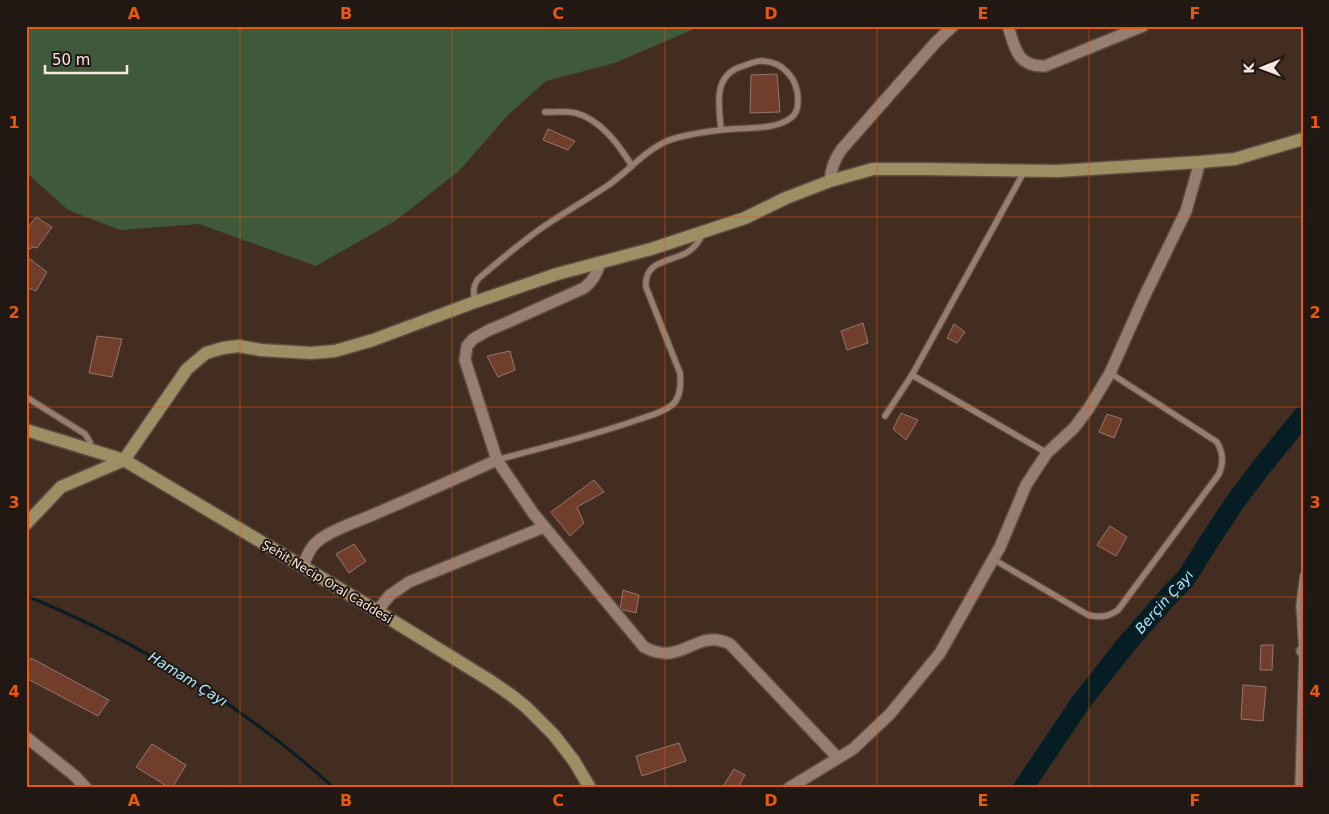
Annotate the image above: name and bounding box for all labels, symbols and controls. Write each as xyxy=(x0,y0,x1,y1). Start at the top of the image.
text: A xyxy=(128,4,141,23)
text: B xyxy=(340,4,352,23)
text: C xyxy=(552,4,564,23)
text: D xyxy=(764,4,778,23)
text: E xyxy=(978,4,988,23)
text: F xyxy=(1190,4,1200,23)
scale bar xyxy=(45,42,128,74)
north arrow xyxy=(1236,42,1286,92)
text: 50 m xyxy=(52,51,90,69)
text: K xyxy=(1241,62,1257,74)
text: 1 xyxy=(8,113,20,132)
text: 1 xyxy=(1309,113,1321,132)
text: 2 xyxy=(8,303,20,322)
text: 2 xyxy=(1309,303,1321,322)
text: 3 xyxy=(8,493,20,512)
text: 3 xyxy=(1309,493,1321,512)
street label: Şehit Necip Oral Caddesi xyxy=(260,538,394,626)
water label: Berçin Çayı xyxy=(1132,567,1197,637)
water label: Hamam Çayı xyxy=(146,648,230,710)
text: 4 xyxy=(8,682,20,701)
text: 4 xyxy=(1309,682,1321,701)
text: A xyxy=(128,791,141,810)
text: B xyxy=(340,791,352,810)
text: C xyxy=(552,791,564,810)
text: D xyxy=(764,791,778,810)
text: E xyxy=(978,791,988,810)
text: F xyxy=(1190,791,1200,810)

